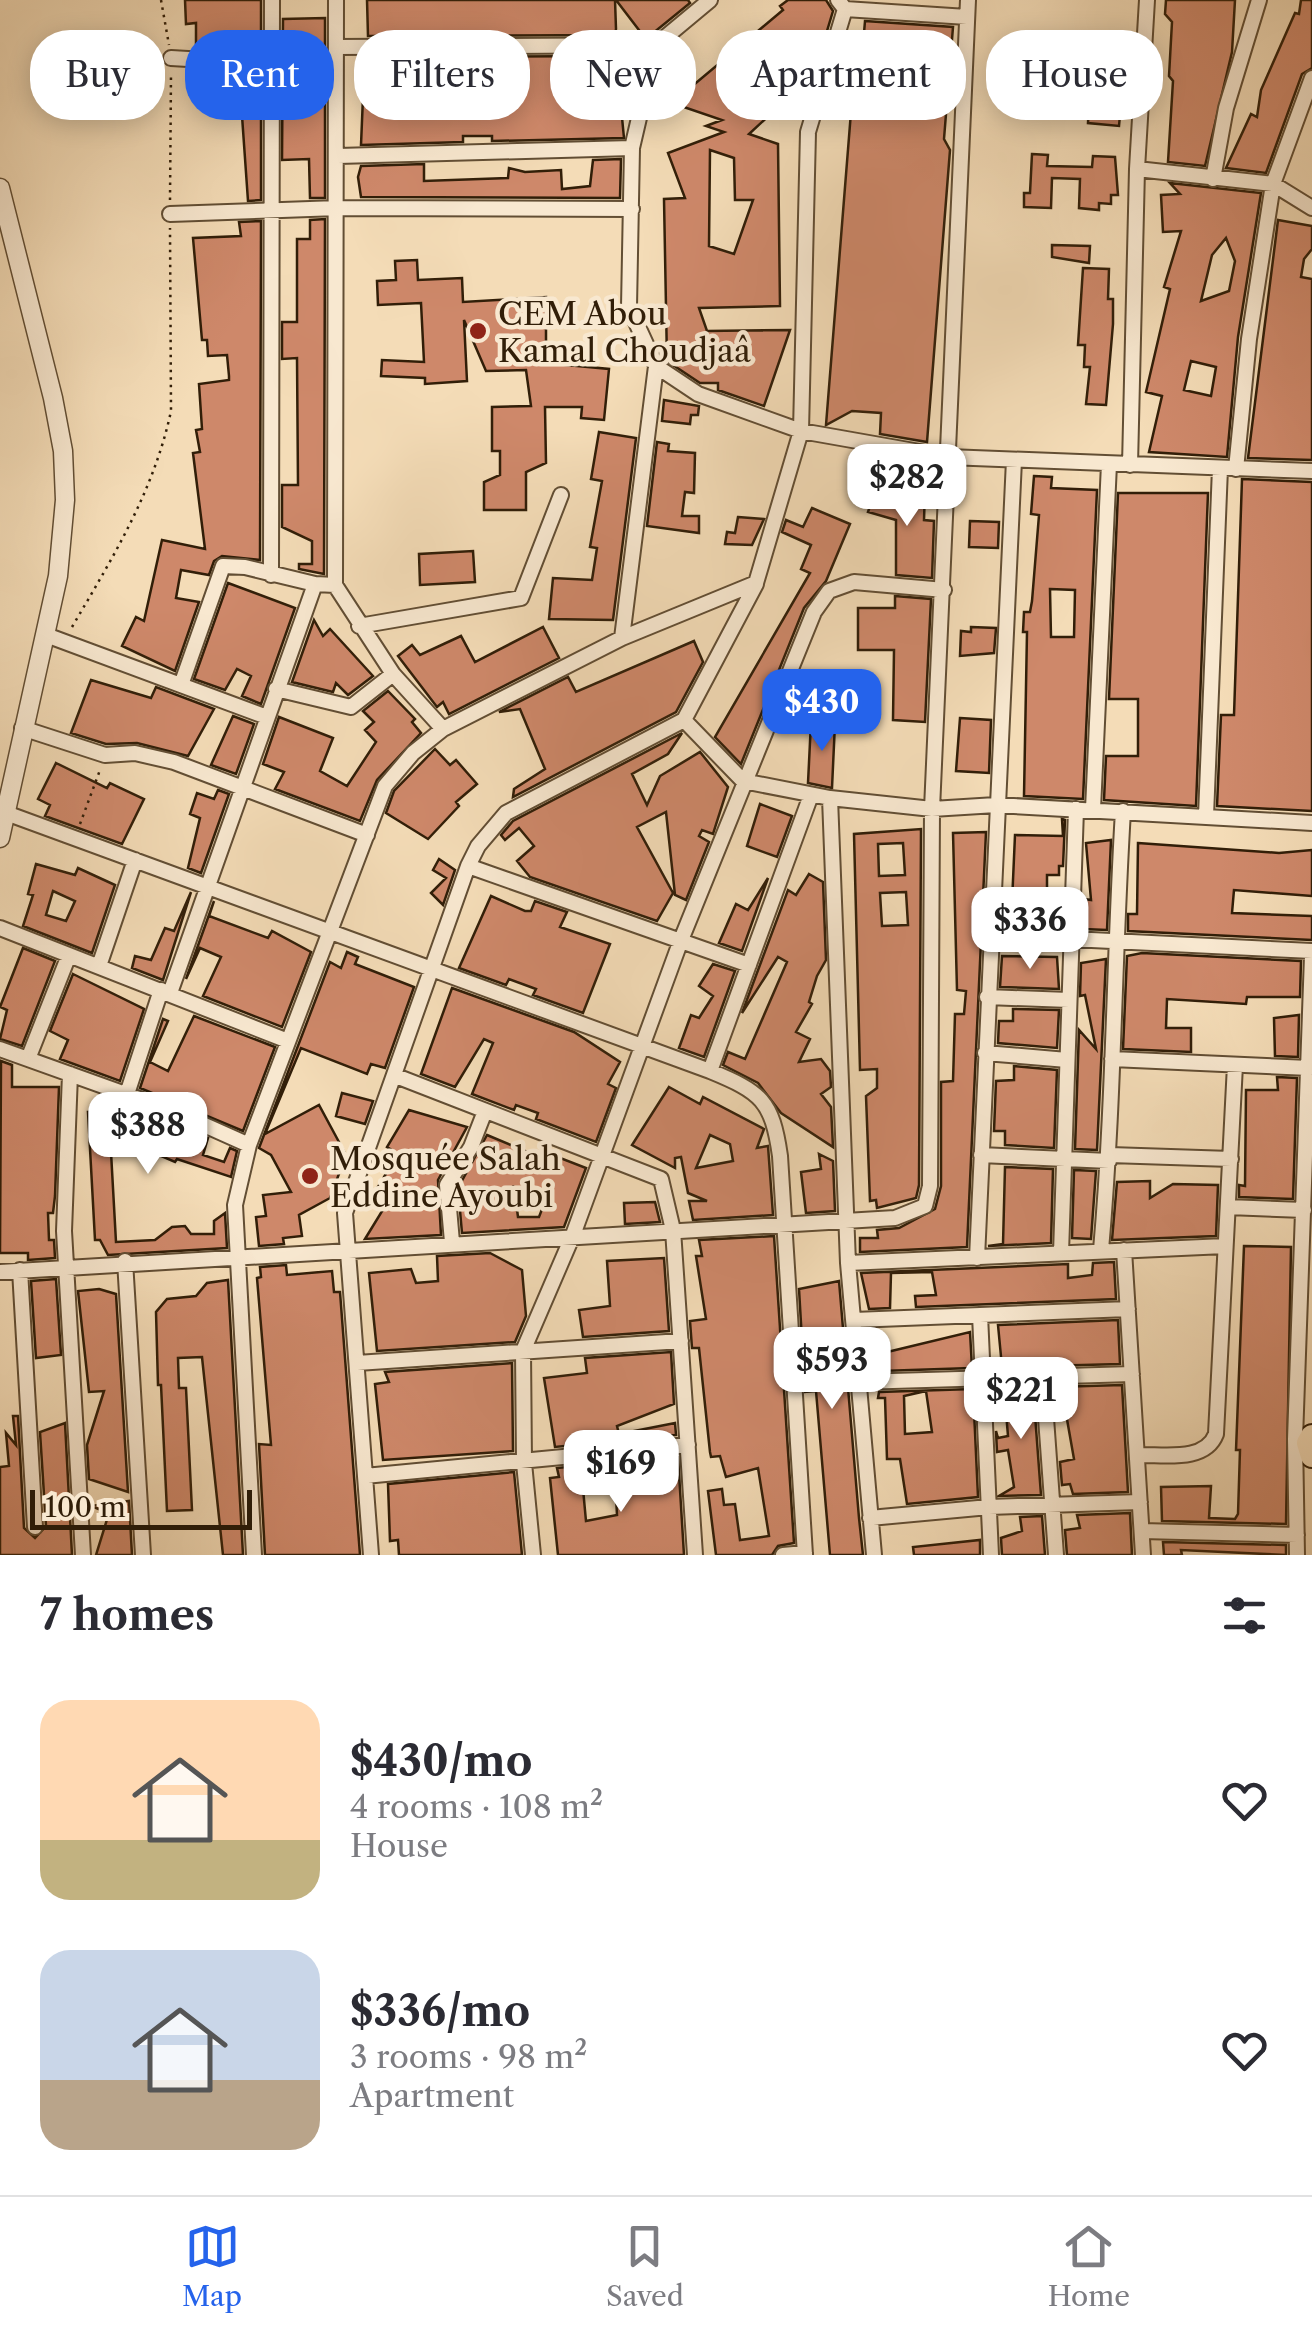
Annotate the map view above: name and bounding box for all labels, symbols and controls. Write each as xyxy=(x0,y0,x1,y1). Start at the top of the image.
chip: Buy xyxy=(30,30,165,120)
chip: Rent xyxy=(185,30,334,120)
chip: Filters xyxy=(354,30,530,120)
chip: New xyxy=(550,30,696,120)
chip: Apartment xyxy=(716,30,966,120)
chip: House xyxy=(986,30,1163,120)
place label: CEM Abou Kamal Choudjaâ xyxy=(498,294,751,370)
marker: CEM Abou Kamal Choudjaâ xyxy=(467,320,489,342)
pin: $282 xyxy=(848,444,966,529)
text: $282 xyxy=(869,457,945,496)
pin: $430 xyxy=(763,669,881,754)
text: $430 xyxy=(784,682,860,721)
pin: $336 xyxy=(971,887,1089,972)
text: $336 xyxy=(993,900,1067,939)
pin: $388 xyxy=(89,1092,207,1177)
text: $388 xyxy=(110,1105,186,1144)
place label: Mosquée Salah Eddine Ayoubi xyxy=(330,1139,561,1215)
marker: Mosquée Salah Eddine Ayoubi xyxy=(299,1165,321,1187)
pin: $593 xyxy=(773,1327,891,1412)
text: $593 xyxy=(796,1340,868,1379)
pin: $221 xyxy=(962,1357,1080,1442)
text: $221 xyxy=(986,1370,1056,1409)
pin: $169 xyxy=(562,1430,680,1515)
text: $169 xyxy=(586,1443,656,1482)
scale bar xyxy=(30,1485,252,1530)
text: 100 m xyxy=(45,1490,126,1524)
icon: filters xyxy=(1217,1588,1272,1643)
text: 7 homes xyxy=(40,1589,214,1641)
text: $430/mo xyxy=(350,1735,532,1787)
icon: home xyxy=(120,1740,240,1860)
icon: heart xyxy=(1217,1773,1272,1828)
text: 4 rooms · 108 m² xyxy=(350,1787,603,1826)
text: House xyxy=(350,1826,448,1865)
text: $336/mo xyxy=(350,1985,530,2037)
icon: home xyxy=(120,1990,240,2110)
icon: heart xyxy=(1217,2023,1272,2078)
text: 3 rooms · 98 m² xyxy=(350,2037,587,2076)
text: Apartment xyxy=(350,2076,514,2115)
tab: Map xyxy=(182,2219,242,2313)
tab: Saved xyxy=(606,2219,684,2313)
tab: Home xyxy=(1048,2219,1130,2313)

